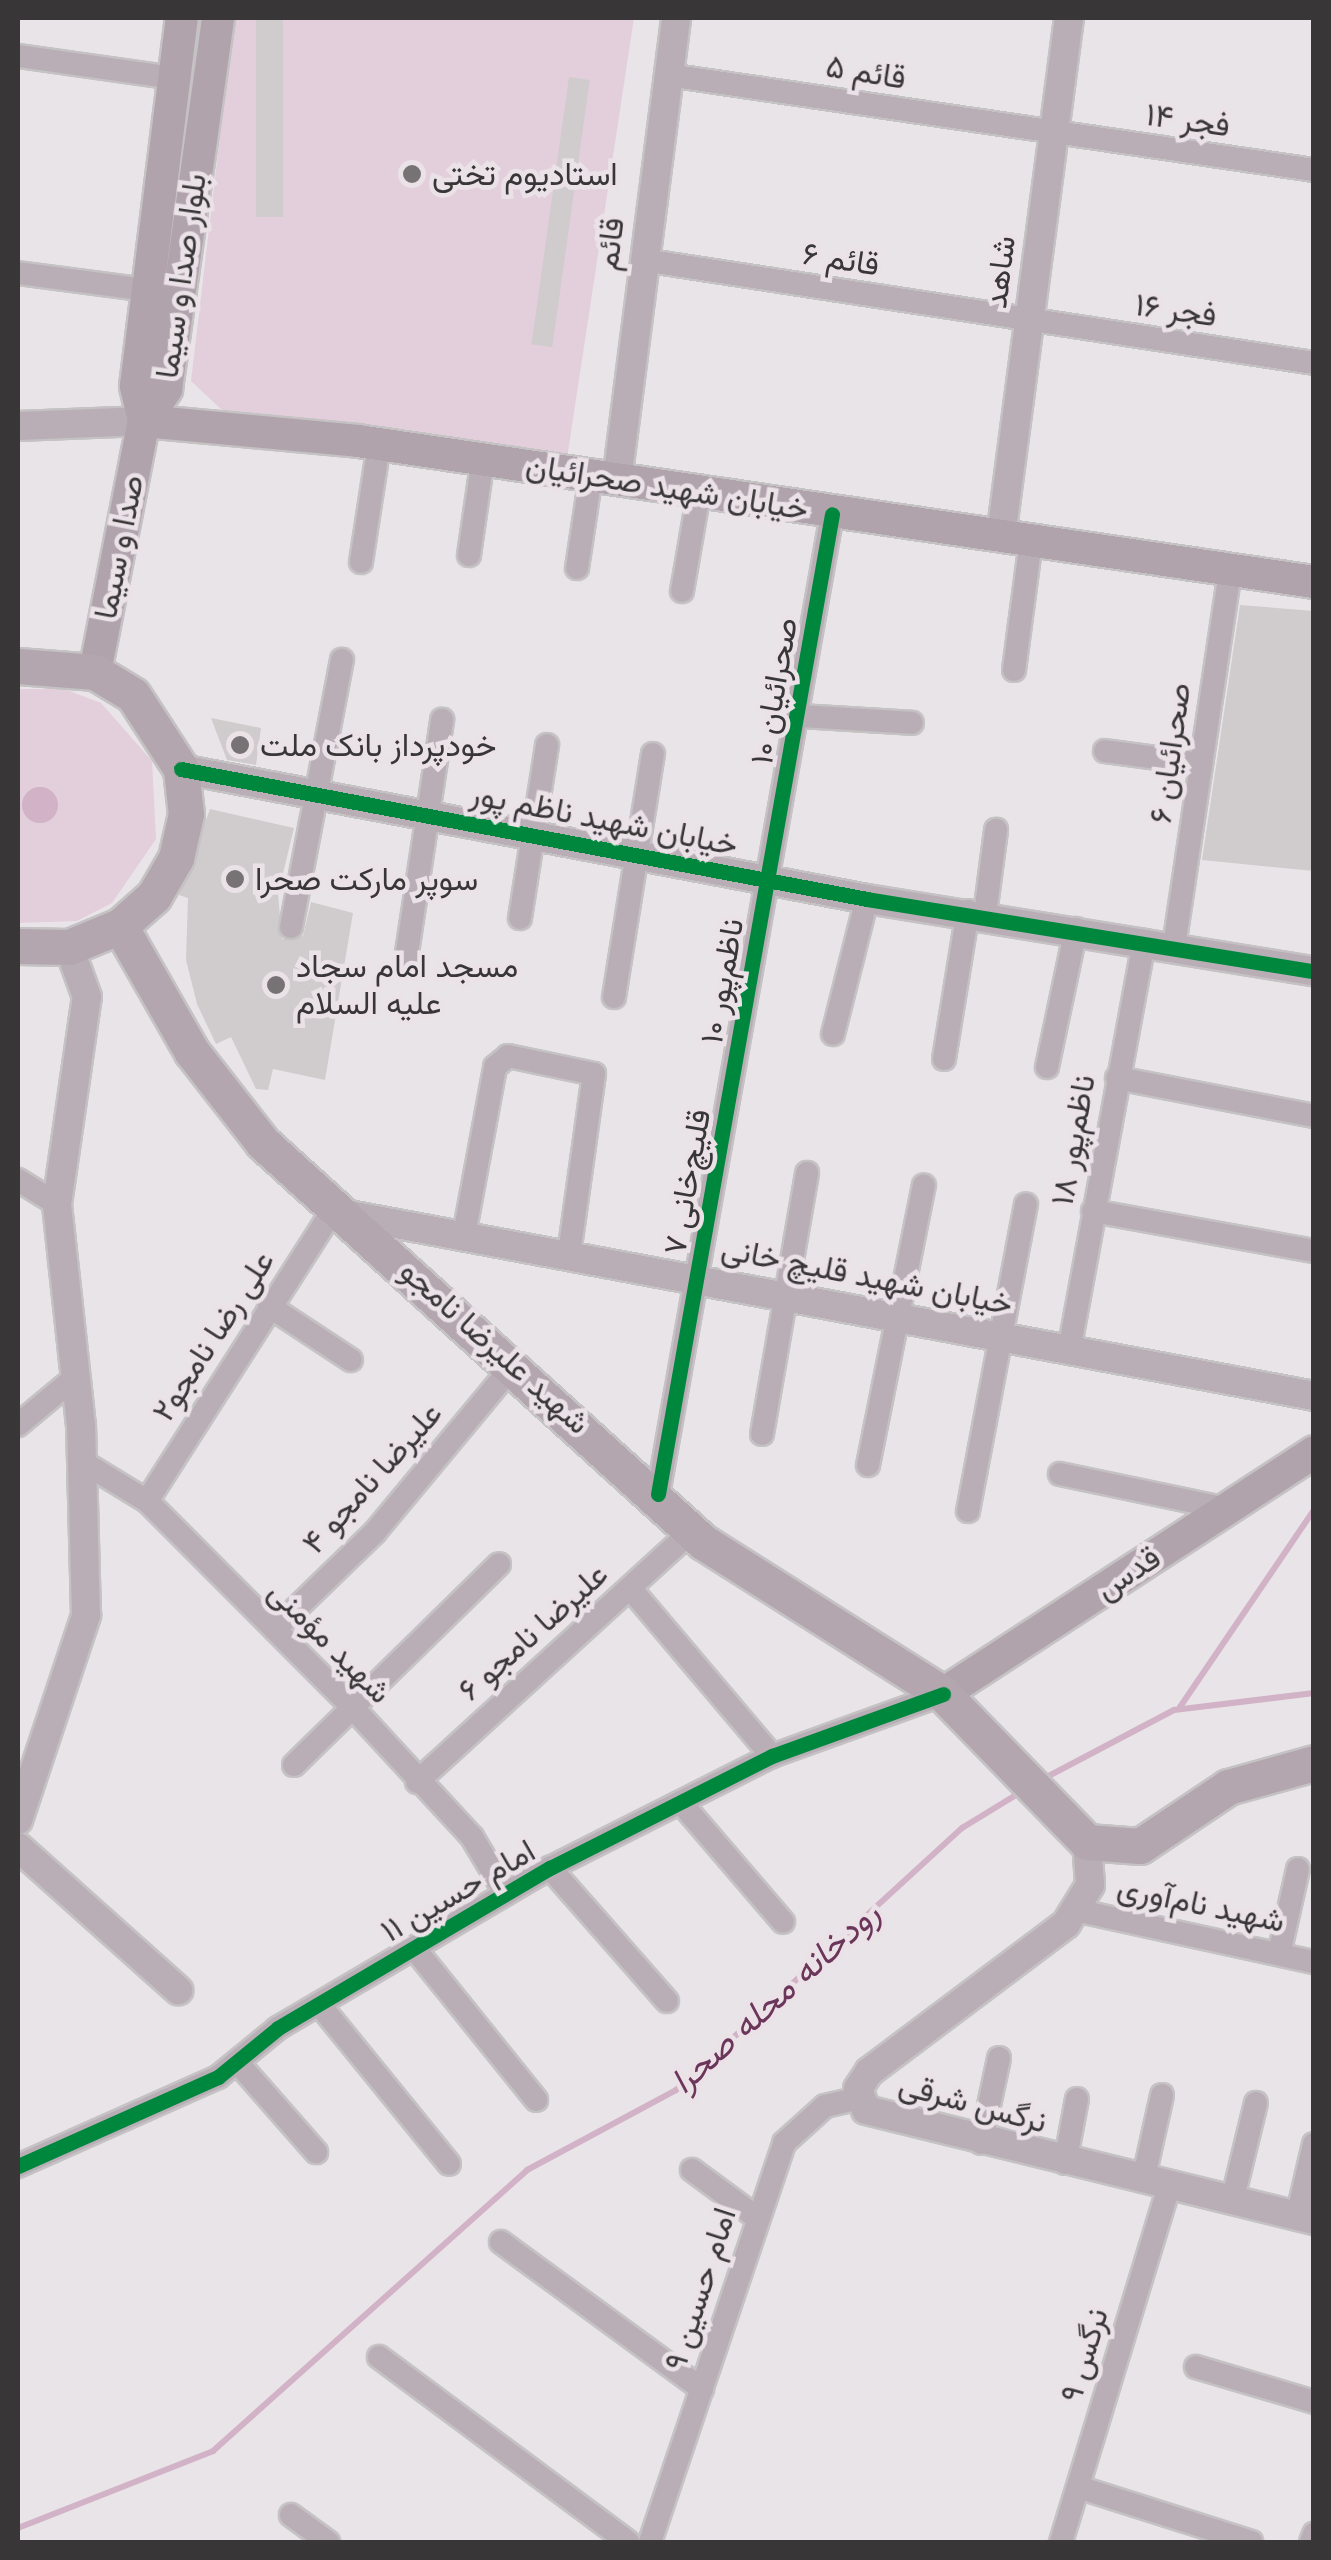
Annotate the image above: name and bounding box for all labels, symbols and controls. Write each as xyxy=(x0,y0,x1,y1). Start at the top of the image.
street label: قائم ۵ xyxy=(823,47,909,97)
street label: فجر ۱۴ xyxy=(1143,95,1233,145)
place label: استادیوم تختی xyxy=(432,155,618,193)
marker: استادیوم تختی xyxy=(401,163,423,185)
street label: بلوار صدا و سیما xyxy=(148,171,214,381)
street label: قائم xyxy=(588,215,632,273)
street label: قائم ۶ xyxy=(800,234,882,284)
street label: شاهد xyxy=(977,234,1023,310)
street label: فجر ۱۶ xyxy=(1133,285,1219,335)
street label: خیابان شهید صحرائیان xyxy=(523,446,811,528)
street label: صدا و سیما xyxy=(86,472,152,622)
street label: صحرائیان ۱۰ xyxy=(742,614,806,768)
street label: صحرائیان ۶ xyxy=(1141,680,1199,826)
place label: خودپرداز بانک ملت xyxy=(260,726,496,764)
marker: خودپرداز بانک ملت xyxy=(229,734,251,756)
street label: خیابان شهید ناظم پور xyxy=(467,774,741,864)
place label: سوپر مارکت صحرا xyxy=(255,860,478,898)
marker: سوپر مارکت صحرا xyxy=(224,868,246,890)
street label: ناظم‌پور ۱۰ xyxy=(692,915,752,1047)
place label: مسجد امام سجاد علیه السلام xyxy=(296,948,518,1023)
marker: مسجد امام سجاد علیه السلام xyxy=(265,974,287,996)
street label: ناظم‌پور ۱۸ xyxy=(1043,1072,1103,1208)
street label: قلیچ‌خانی ۷ xyxy=(655,1106,719,1258)
street label: خیابان شهید قلیچ خانی xyxy=(718,1229,1016,1323)
street label: علی رضا نامجو۲ xyxy=(144,1244,282,1428)
street label: شهید علیرضا نامجو xyxy=(392,1252,598,1442)
street label: علیرضا نامجو ۴ xyxy=(294,1394,450,1562)
street label: قدس xyxy=(1088,1538,1168,1608)
street label: علیرضا نامجو ۶ xyxy=(450,1555,616,1709)
street label: شهید مؤمنی xyxy=(261,1573,399,1711)
street label: امام حسین ۱۱ xyxy=(374,1832,542,1950)
street label: شهید نام‌آوری xyxy=(1114,1868,1288,1940)
water label: رودخانه محله صحرا xyxy=(662,1892,888,2102)
street label: نرگس شرقی xyxy=(895,2065,1051,2141)
street label: امام حسین ۹ xyxy=(656,2203,744,2375)
street label: نرگس ۹ xyxy=(1052,2303,1116,2407)

